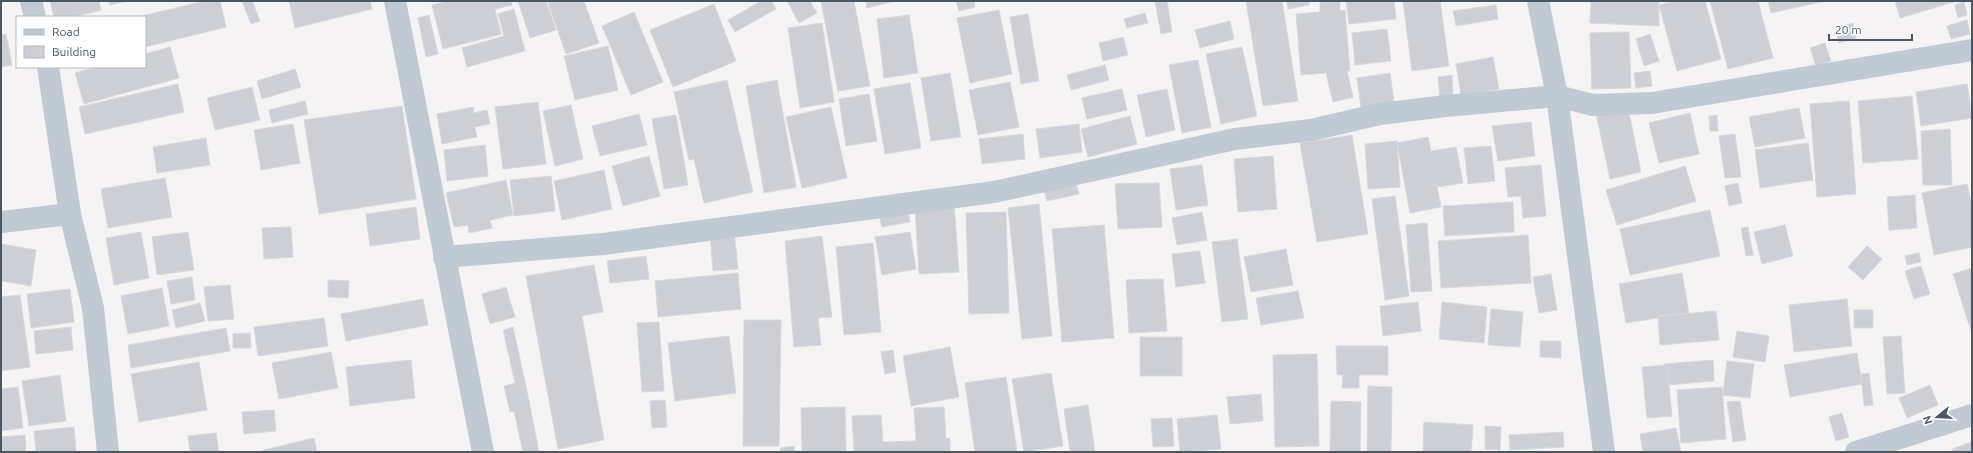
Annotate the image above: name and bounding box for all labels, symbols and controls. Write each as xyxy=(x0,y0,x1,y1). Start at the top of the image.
legend xyxy=(16,16,146,68)
scale bar xyxy=(1829,16,1912,42)
text: 20 m xyxy=(1835,23,1862,36)
text: Road xyxy=(52,25,80,38)
text: Building xyxy=(52,45,96,58)
north arrow xyxy=(1917,397,1957,437)
text: N xyxy=(1921,414,1934,426)

